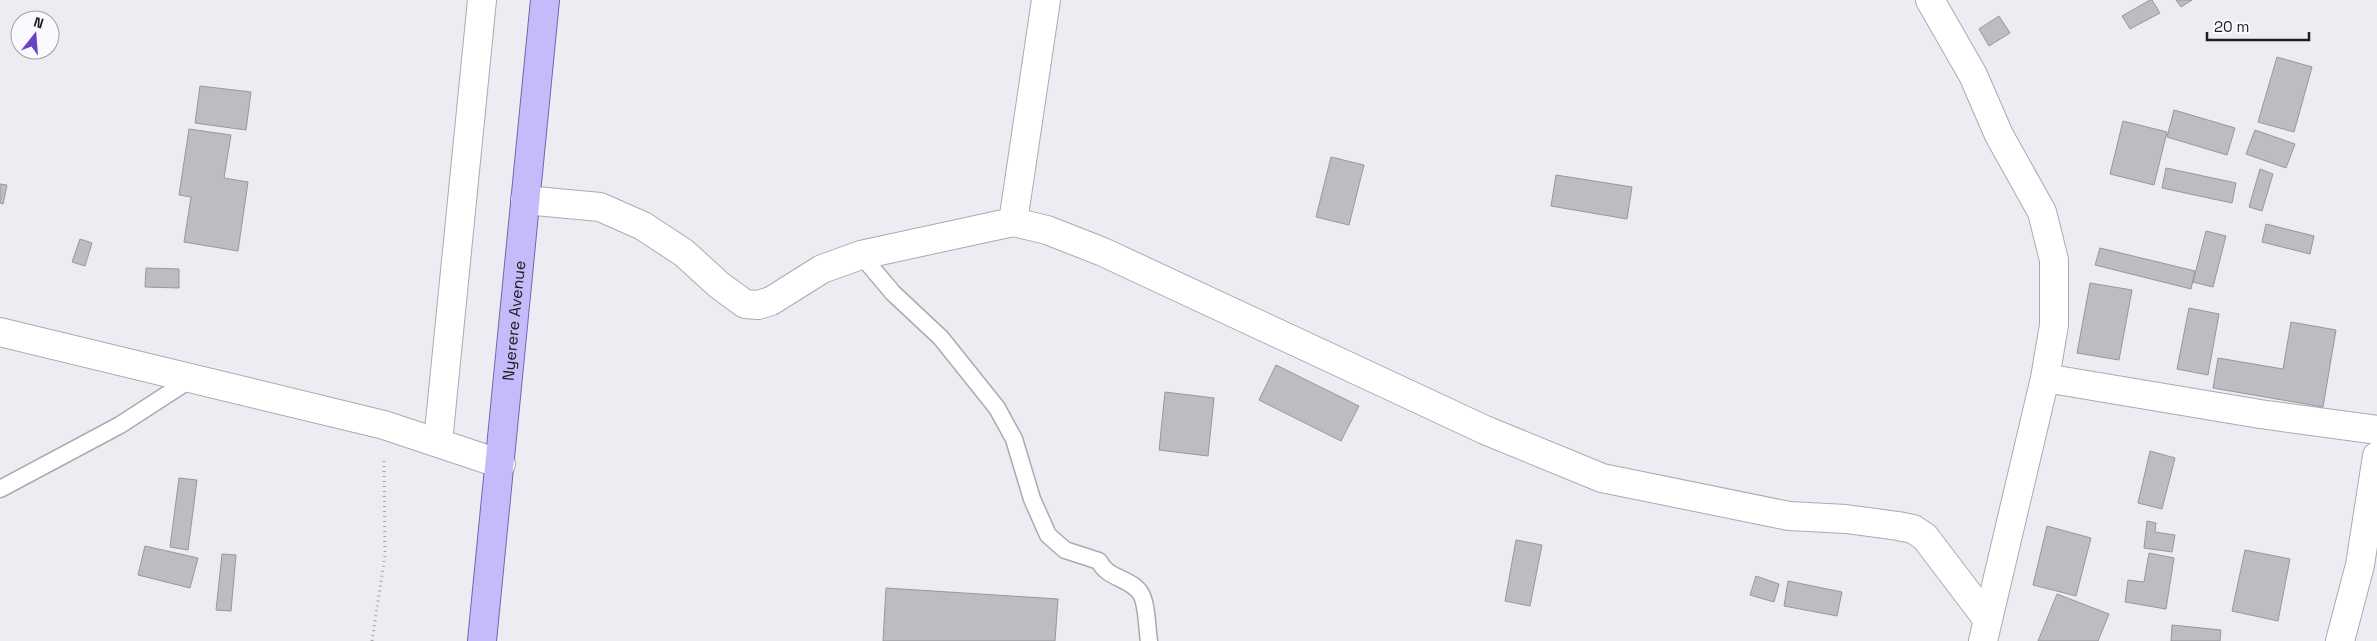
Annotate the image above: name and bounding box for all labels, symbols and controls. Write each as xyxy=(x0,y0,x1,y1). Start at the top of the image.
north arrow xyxy=(10,10,60,60)
scale bar xyxy=(2207,10,2310,42)
text: N xyxy=(32,13,46,33)
text: 20 m xyxy=(2214,17,2249,36)
street label: Nyerere Avenue xyxy=(498,259,530,382)

